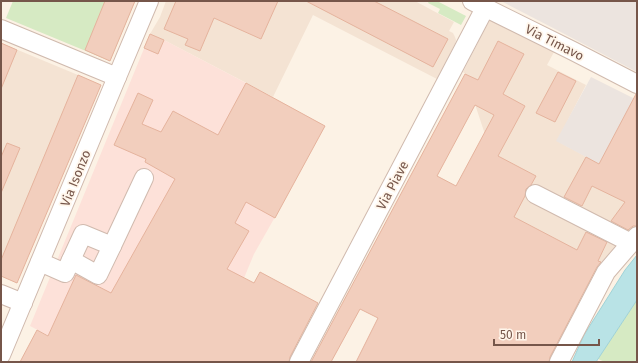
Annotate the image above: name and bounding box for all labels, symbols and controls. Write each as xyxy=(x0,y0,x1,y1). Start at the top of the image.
street label: Via Timavo xyxy=(523,21,587,64)
street label: Via Isonzo xyxy=(57,148,94,209)
street label: Via Piave xyxy=(373,158,411,212)
scale bar xyxy=(494,321,599,347)
text: 50 m xyxy=(500,328,526,342)

